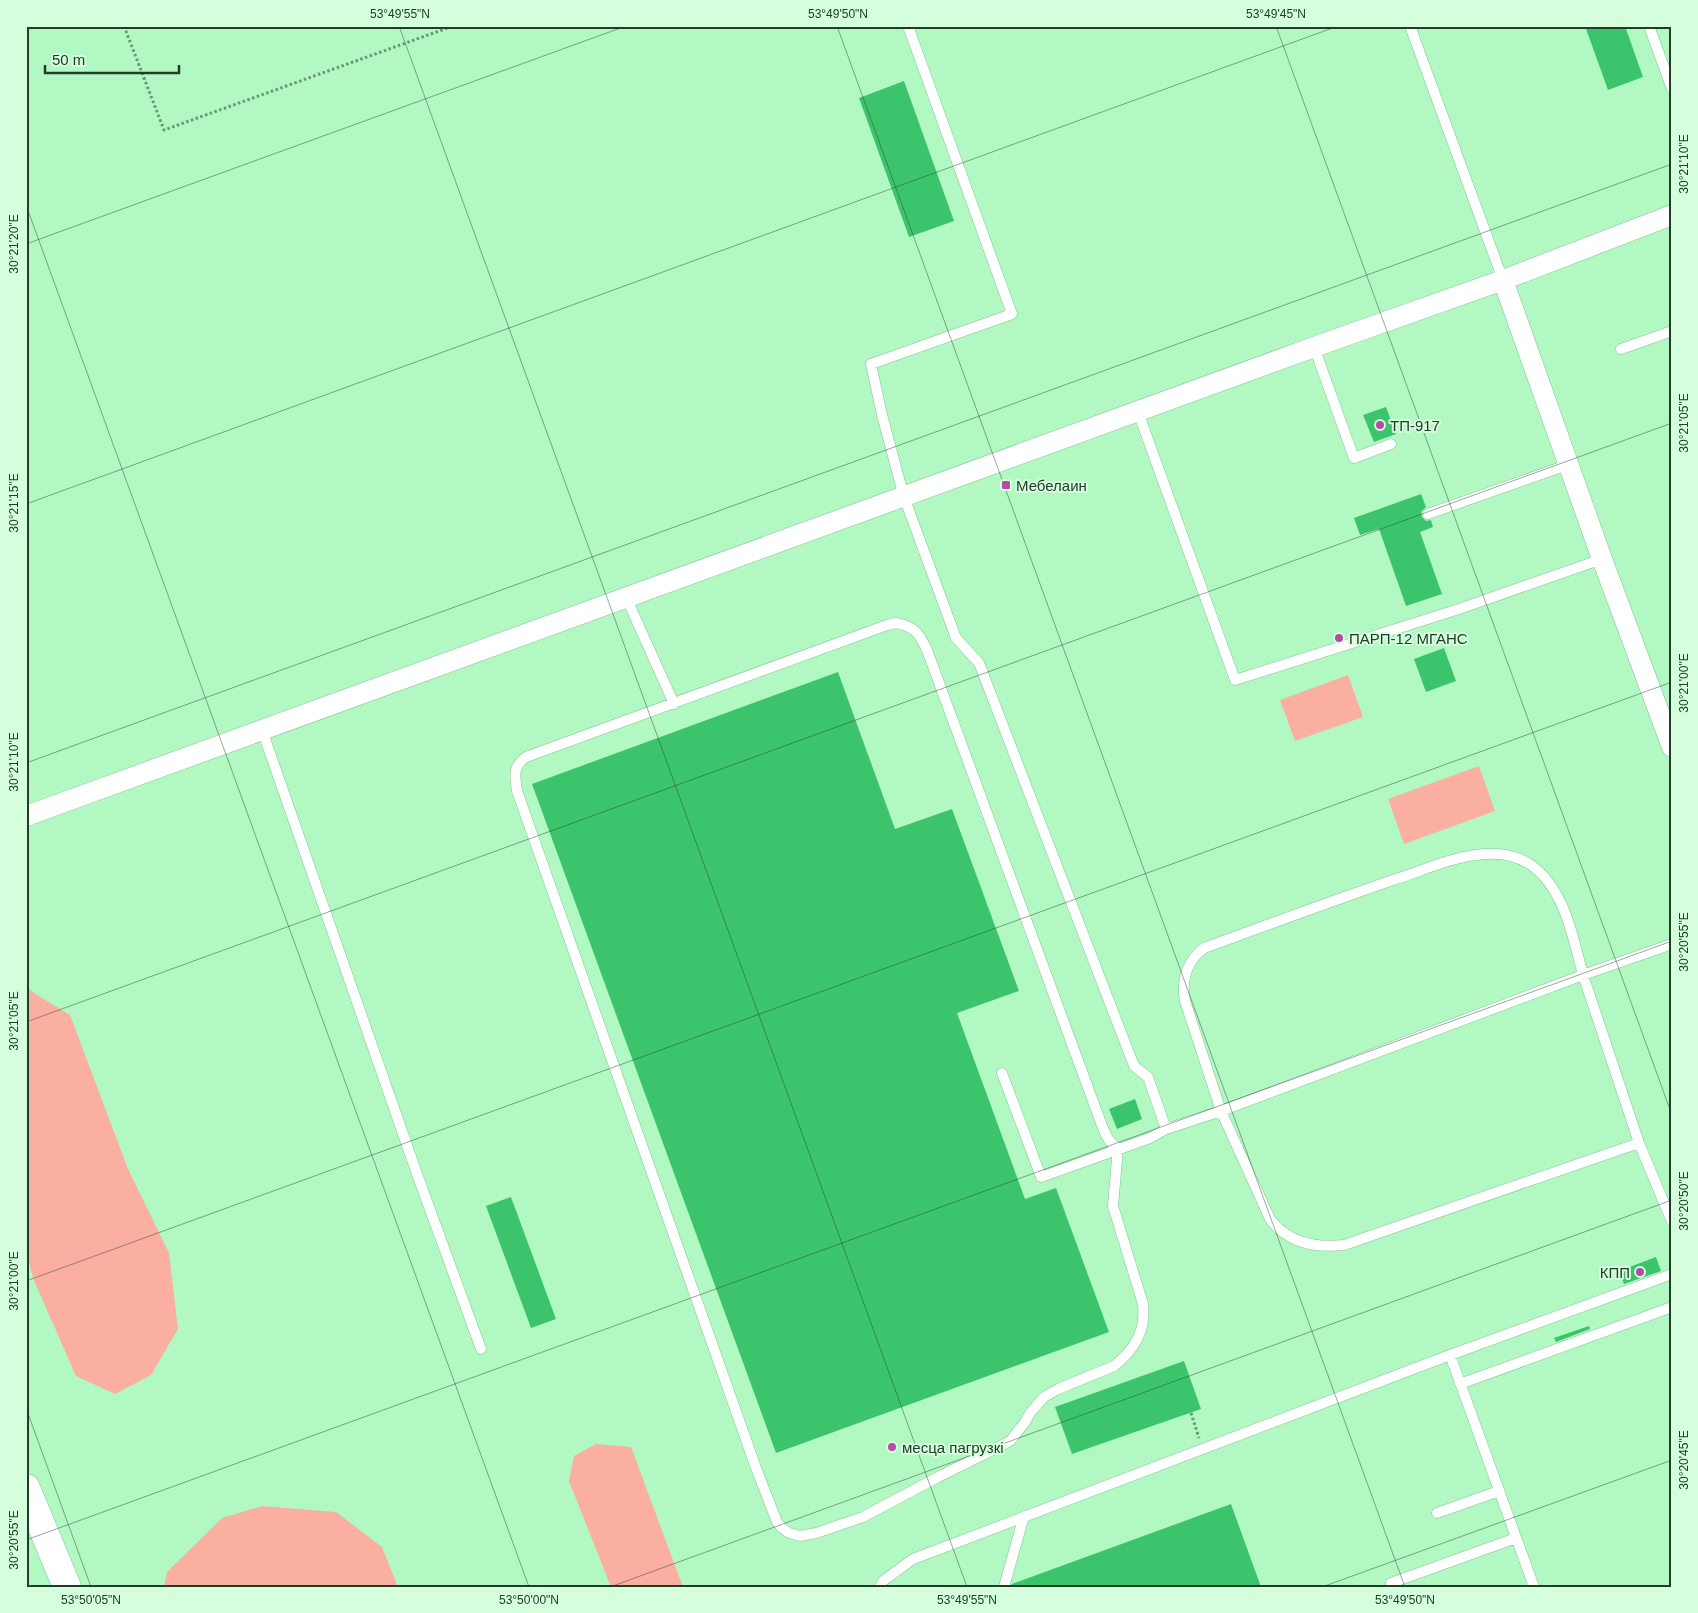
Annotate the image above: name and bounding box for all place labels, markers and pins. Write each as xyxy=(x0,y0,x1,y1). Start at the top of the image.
place label: ТП-917 xyxy=(1390,417,1440,434)
marker: ТП-917 xyxy=(1374,419,1386,431)
place label: Мебелаин xyxy=(1016,477,1087,494)
marker: Мебелаин xyxy=(1000,479,1012,491)
place label: ПАРП-12 МГАНС xyxy=(1349,630,1468,647)
marker: ПАРП-12 МГАНС xyxy=(1333,632,1345,644)
place label: КПП xyxy=(1600,1264,1630,1281)
marker: КПП xyxy=(1634,1266,1646,1278)
place label: месца пагрузкі xyxy=(902,1439,1004,1456)
marker: месца пагрузкі xyxy=(886,1441,898,1453)

